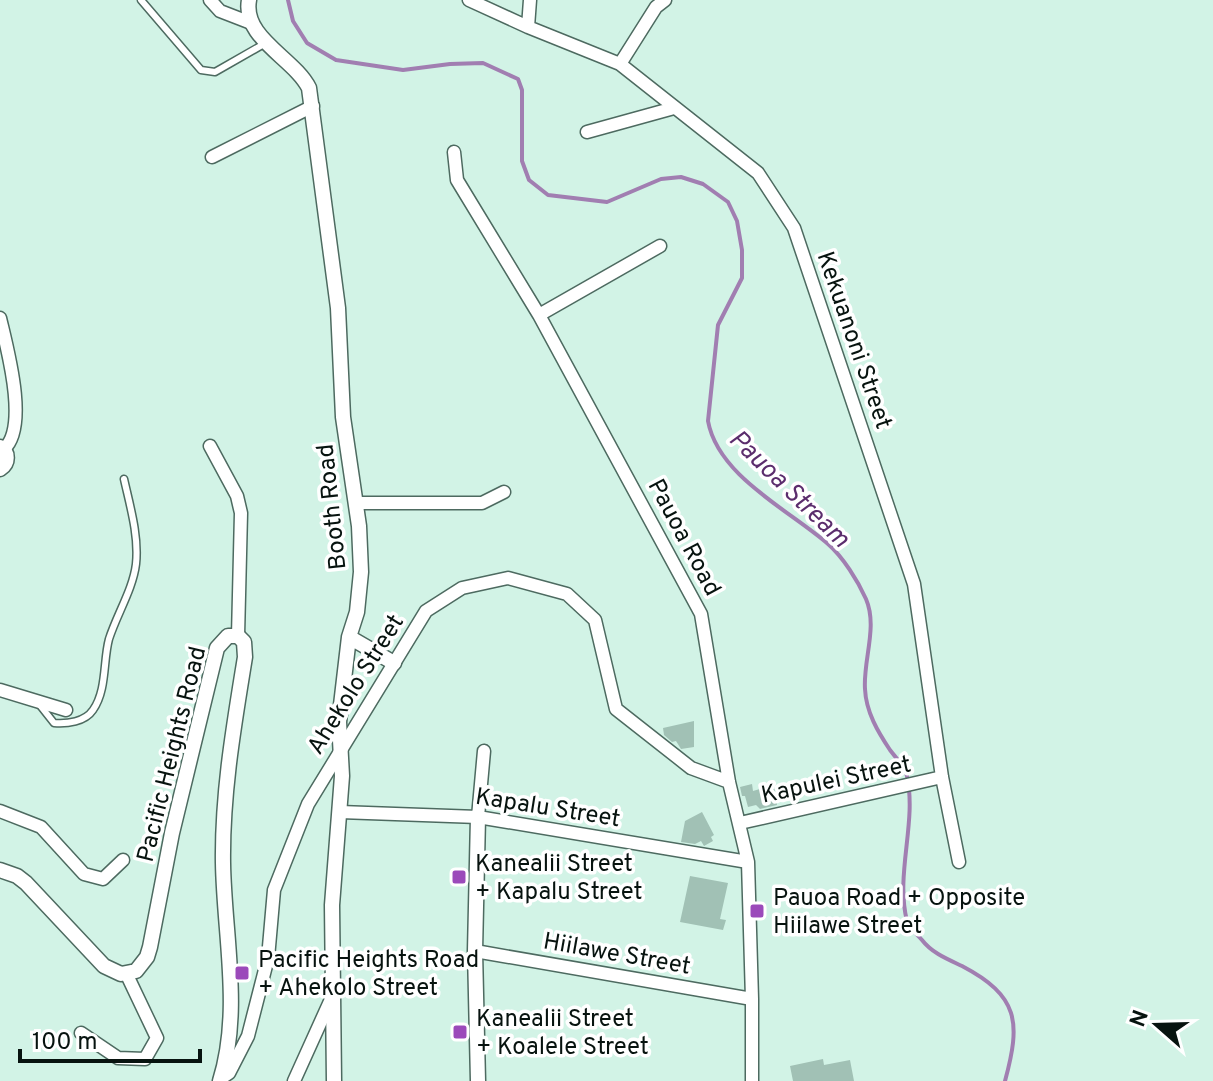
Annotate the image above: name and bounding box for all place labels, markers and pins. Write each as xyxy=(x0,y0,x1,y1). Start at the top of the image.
place label: Kanealii Street + Kapalu Street xyxy=(475,850,643,908)
marker: Kanealii Street + Kapalu Street xyxy=(450,868,468,886)
place label: Pauoa Road + Opposite Hiilawe Street xyxy=(773,884,1025,942)
marker: Pauoa Road + Opposite Hiilawe Street xyxy=(748,902,766,920)
place label: Pacific Heights Road + Ahekolo Street xyxy=(258,946,479,1004)
marker: Pacific Heights Road + Ahekolo Street xyxy=(233,964,251,982)
place label: Kanealii Street + Koalele Street xyxy=(476,1005,649,1063)
marker: Kanealii Street + Koalele Street xyxy=(451,1023,469,1041)

